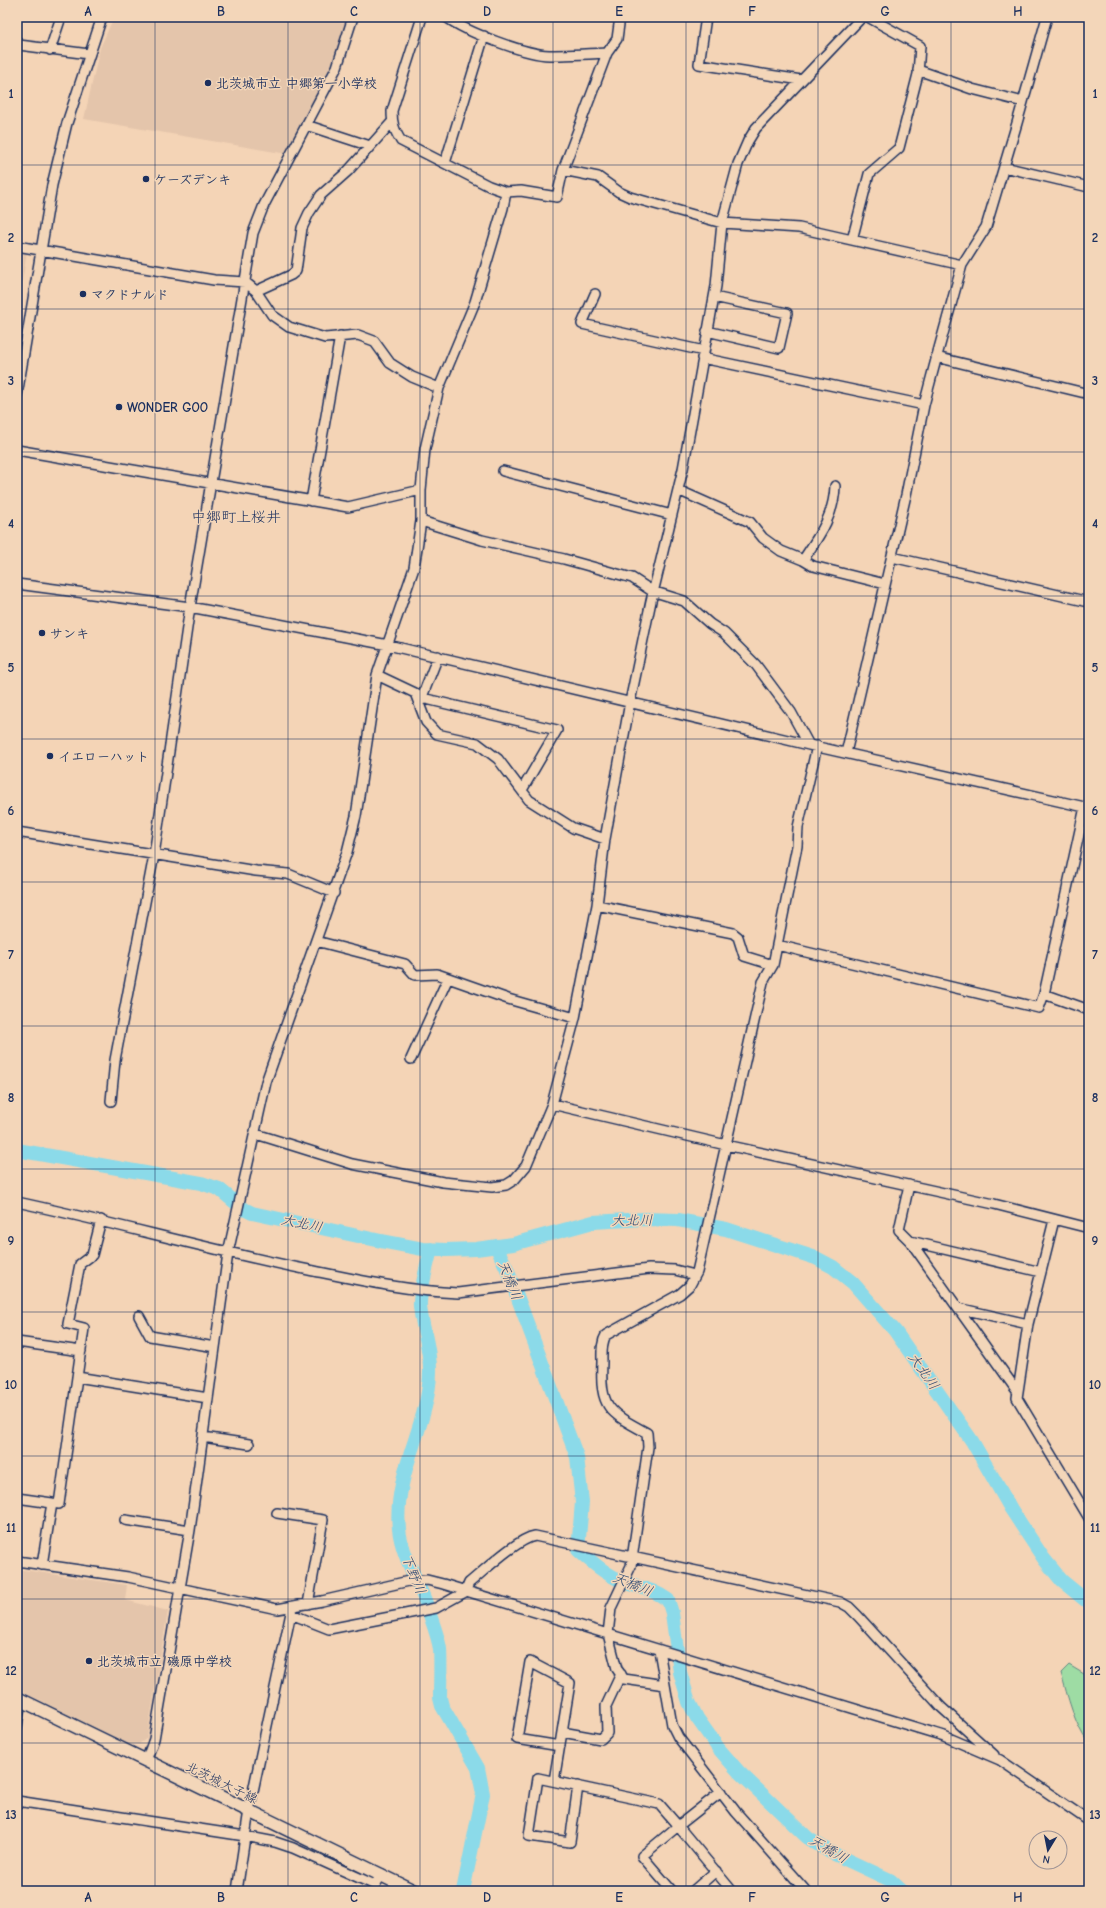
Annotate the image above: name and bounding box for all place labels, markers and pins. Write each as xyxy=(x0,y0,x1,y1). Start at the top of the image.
place label: 北茨城市立 中郷第一小学校 xyxy=(216,76,377,91)
marker: 北茨城市立 中郷第一小学校 xyxy=(203,78,213,88)
place label: ケーズデンキ xyxy=(154,172,231,187)
marker: ケーズデンキ xyxy=(141,174,151,184)
place label: マクドナルド xyxy=(91,287,168,302)
marker: マクドナルド xyxy=(78,289,88,299)
place label: WONDER GOO xyxy=(127,400,208,415)
marker: WONDER GOO xyxy=(114,402,124,412)
place label: サンキ xyxy=(50,626,89,641)
marker: サンキ xyxy=(37,628,47,638)
place label: イエローハット xyxy=(58,749,149,764)
marker: イエローハット xyxy=(45,751,55,761)
place label: 北茨城市立 磯原中学校 xyxy=(97,1654,232,1669)
marker: 北茨城市立 磯原中学校 xyxy=(84,1656,94,1666)

